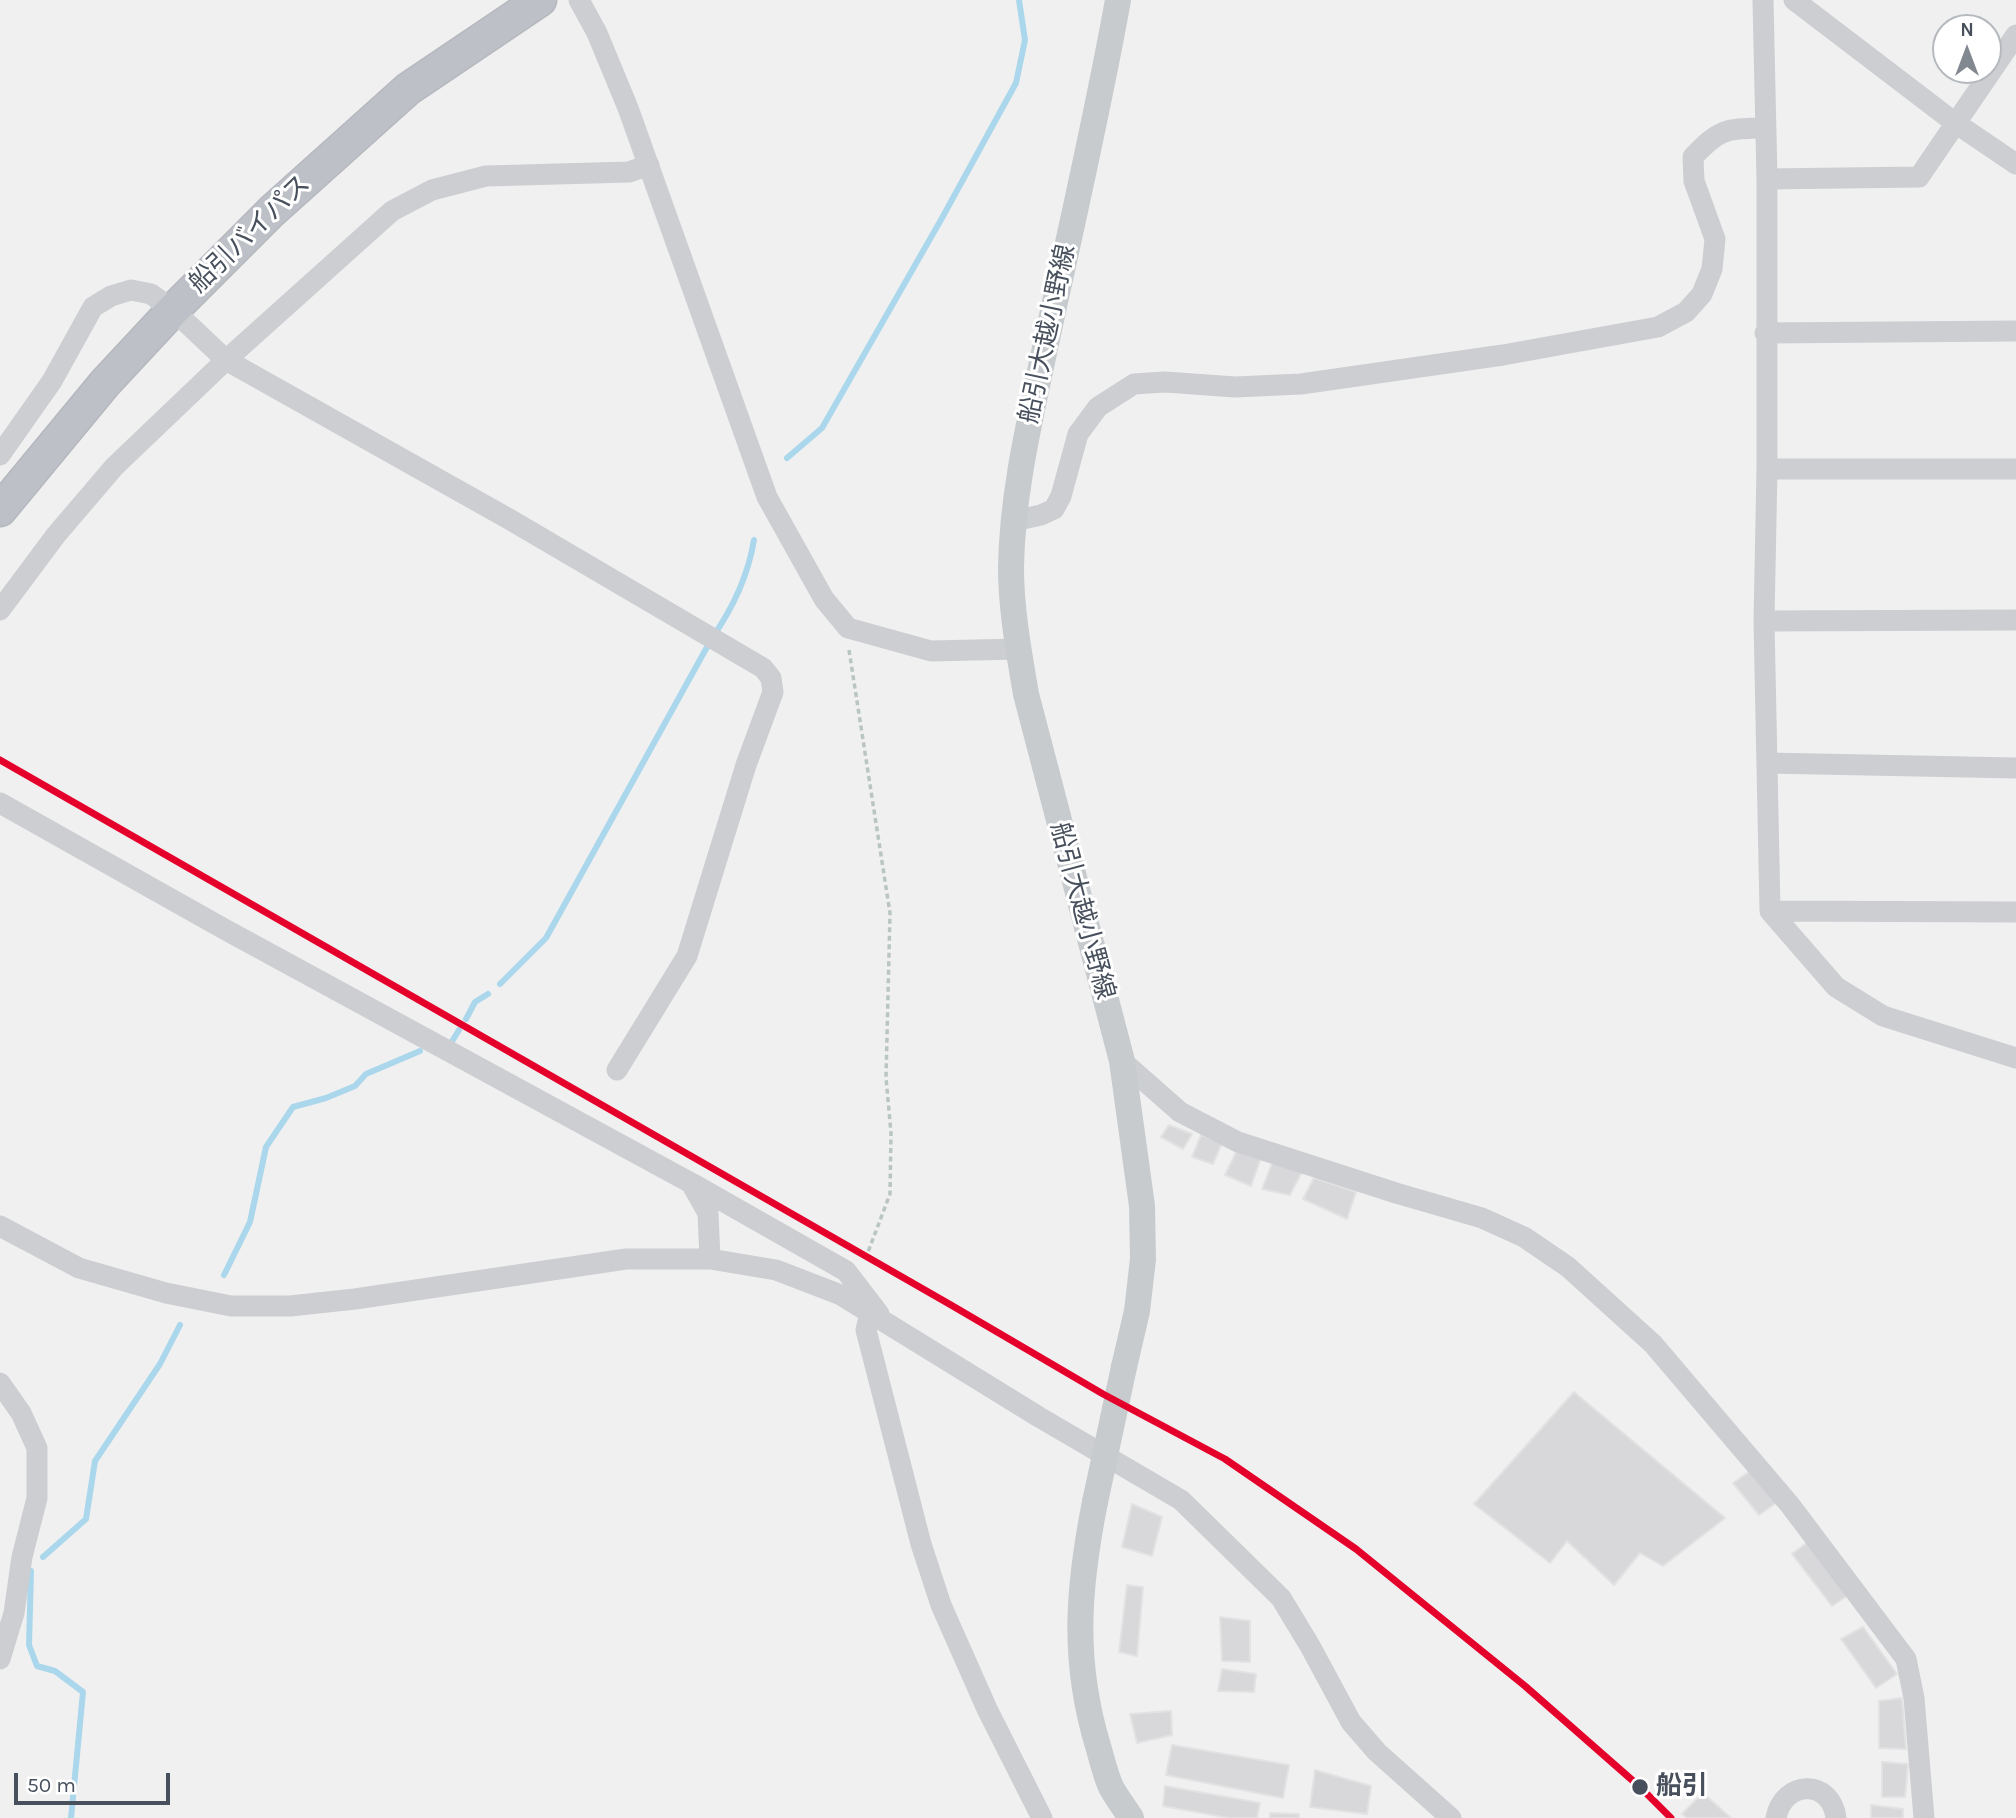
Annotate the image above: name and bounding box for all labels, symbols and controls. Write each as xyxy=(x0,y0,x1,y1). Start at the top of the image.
north arrow xyxy=(1932,14,2002,84)
text: N xyxy=(1960,19,1974,41)
street label: 船引バイパス xyxy=(183,169,317,299)
street label: 船引大越小野線 xyxy=(1014,242,1082,426)
street label: 船引大越小野線 xyxy=(1043,819,1121,1003)
scale bar xyxy=(18,1758,173,1802)
place label: 船引 xyxy=(1656,1771,1708,1803)
text: 50 m xyxy=(27,1773,76,1797)
marker: 船引 xyxy=(1630,1777,1650,1797)

